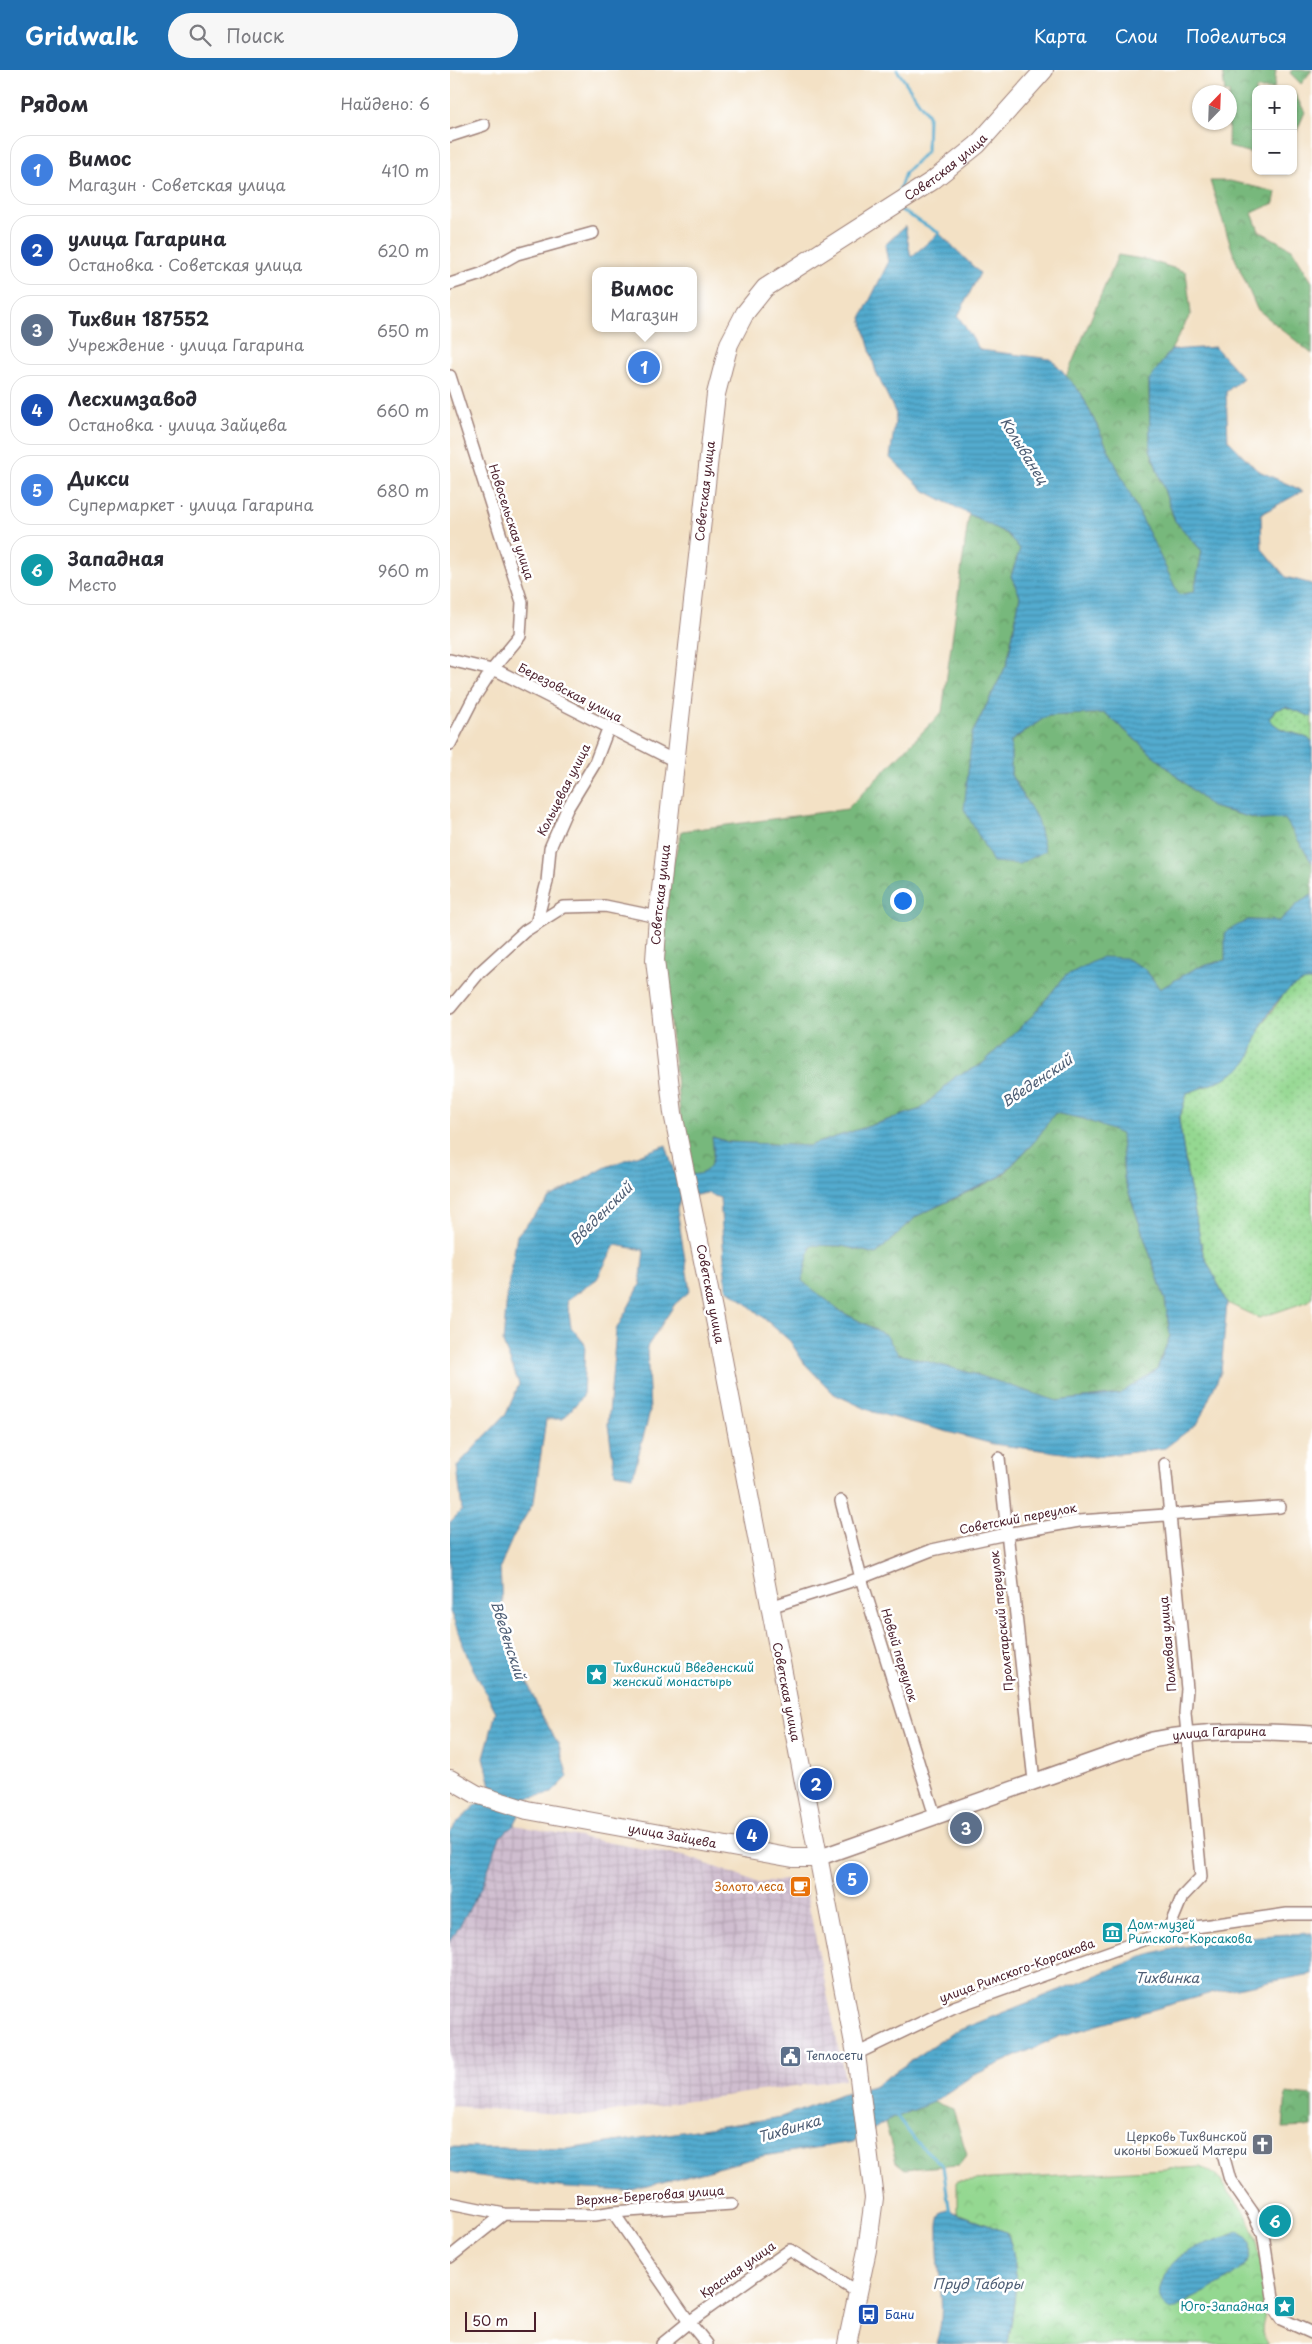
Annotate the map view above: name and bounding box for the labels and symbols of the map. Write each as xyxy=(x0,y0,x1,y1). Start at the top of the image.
north arrow xyxy=(1192,85,1237,130)
street label: Советская улица xyxy=(900,129,991,204)
pin: 1 xyxy=(628,348,660,386)
water label: Колыванец xyxy=(995,413,1054,489)
street label: Советская улица xyxy=(690,439,719,542)
street label: Новосельская улица xyxy=(485,461,539,582)
street label: Березовская улица xyxy=(515,658,626,726)
street label: Кольцевая улица xyxy=(532,740,594,839)
street label: Советская улица xyxy=(646,843,674,945)
your location xyxy=(890,888,916,914)
water label: Введенский xyxy=(997,1048,1078,1112)
water label: Введенский xyxy=(565,1176,638,1250)
street label: Советская улица xyxy=(693,1243,730,1345)
street label: Советский переулок xyxy=(958,1498,1079,1538)
street label: Пролетарский переулок xyxy=(985,1549,1017,1692)
street label: Полковая улица xyxy=(1154,1595,1180,1692)
water label: Введенский xyxy=(486,1598,532,1683)
street label: Новый переулок xyxy=(877,1606,923,1704)
street label: Советская улица xyxy=(769,1641,806,1743)
place label: Тихвинский Введенский женский монастырь xyxy=(612,1658,754,1690)
place icon: Тихвинский Введенский женский монастырь xyxy=(585,1663,609,1687)
street label: улица Гагарина xyxy=(1171,1722,1267,1744)
pin: 2 xyxy=(800,1765,832,1803)
pin: 3 xyxy=(950,1809,982,1847)
pin: 4 xyxy=(736,1816,768,1854)
street label: улица Зайцева xyxy=(627,1818,718,1852)
pin: 5 xyxy=(836,1860,868,1898)
cafe icon: Золото леса xyxy=(788,1875,812,1899)
place label: Золото леса xyxy=(715,1877,785,1895)
place label: Дом-музей Римского-Корсакова xyxy=(1127,1915,1253,1947)
museum icon: Дом-музей Римского-Корсакова xyxy=(1100,1920,1124,1944)
street label: улица Римского-Корсакова xyxy=(937,1933,1097,2007)
water label: Тихвинка xyxy=(1135,1967,1201,1988)
public building icon: Теплосети xyxy=(778,2044,802,2068)
place label: Теплосети xyxy=(806,2046,863,2064)
water label: Тихвинка xyxy=(755,2109,824,2147)
place label: Церковь Тихвинской иконы Божией Матери xyxy=(1114,2127,1247,2159)
church icon: Церковь Тихвинской иконы Божией Матери xyxy=(1251,2132,1275,2156)
street label: Верхне-Береговая улица xyxy=(575,2181,725,2209)
pin: 6 xyxy=(1259,2202,1291,2240)
street label: Красная улица xyxy=(696,2236,779,2302)
water label: Пруд Таборы xyxy=(933,2273,1025,2294)
place icon: Юго-Западная xyxy=(1273,2295,1297,2319)
place label: Юго-Западная xyxy=(1181,2297,1269,2315)
bus stop icon: Бани xyxy=(857,2303,881,2327)
place label: Бани xyxy=(885,2305,915,2323)
scale bar xyxy=(465,2309,536,2332)

